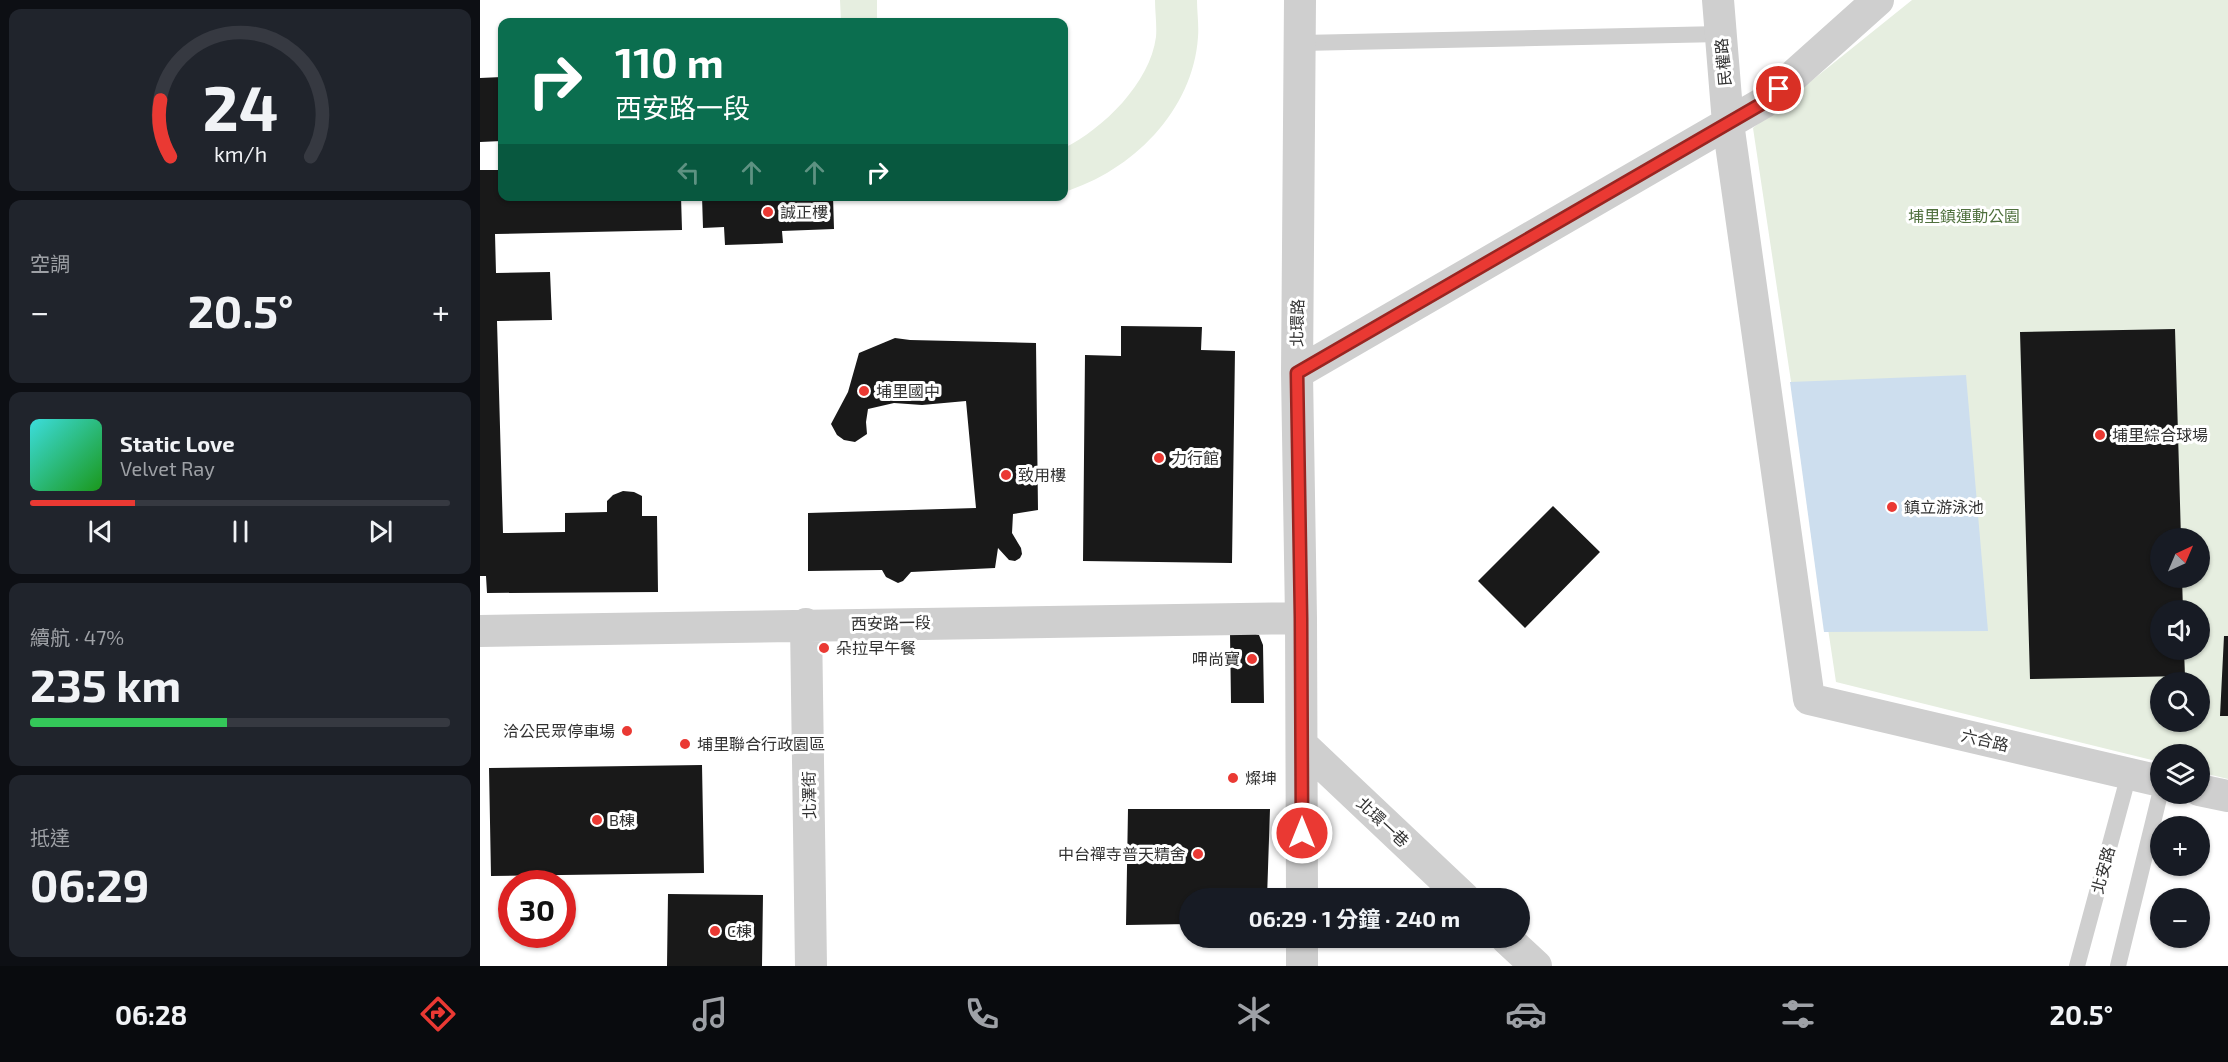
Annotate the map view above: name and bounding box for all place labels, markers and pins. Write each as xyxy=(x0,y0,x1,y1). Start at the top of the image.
pin xyxy=(1753,63,1804,114)
place label: 誠正樓 xyxy=(780,202,828,221)
marker: 誠正樓 xyxy=(761,205,775,219)
place label: 埔里國中 xyxy=(876,381,940,400)
marker: 埔里國中 xyxy=(857,384,871,398)
place label: 埔里綜合球場 xyxy=(2112,425,2208,444)
marker: 埔里綜合球場 xyxy=(2093,428,2107,442)
place label: 力行館 xyxy=(1171,448,1219,467)
marker: 力行館 xyxy=(1152,451,1166,465)
place label: 致用樓 xyxy=(1018,465,1066,484)
marker: 致用樓 xyxy=(999,468,1013,482)
place label: 鎮立游泳池 xyxy=(1904,497,1984,516)
marker: 鎮立游泳池 xyxy=(1885,500,1899,514)
place label: 朵拉早午餐 xyxy=(836,638,916,657)
marker: 朵拉早午餐 xyxy=(817,641,831,655)
place label: 呷尚寶 xyxy=(1192,649,1240,668)
marker: 呷尚寶 xyxy=(1245,652,1259,666)
place label: 洽公民眾停車場 xyxy=(503,721,615,740)
marker: 洽公民眾停車場 xyxy=(620,724,634,738)
place label: 埔里聯合行政園區 xyxy=(697,734,825,753)
marker: 埔里聯合行政園區 xyxy=(678,737,692,751)
place label: 燦坤 xyxy=(1245,768,1277,787)
marker: 燦坤 xyxy=(1226,771,1240,785)
place label: B棟 xyxy=(609,810,635,829)
marker: B棟 xyxy=(590,813,604,827)
place label: 中台禪寺普天精舍 xyxy=(1058,844,1186,863)
marker: 中台禪寺普天精舍 xyxy=(1191,847,1205,861)
place label: C棟 xyxy=(727,921,752,940)
marker: C棟 xyxy=(708,924,722,938)

